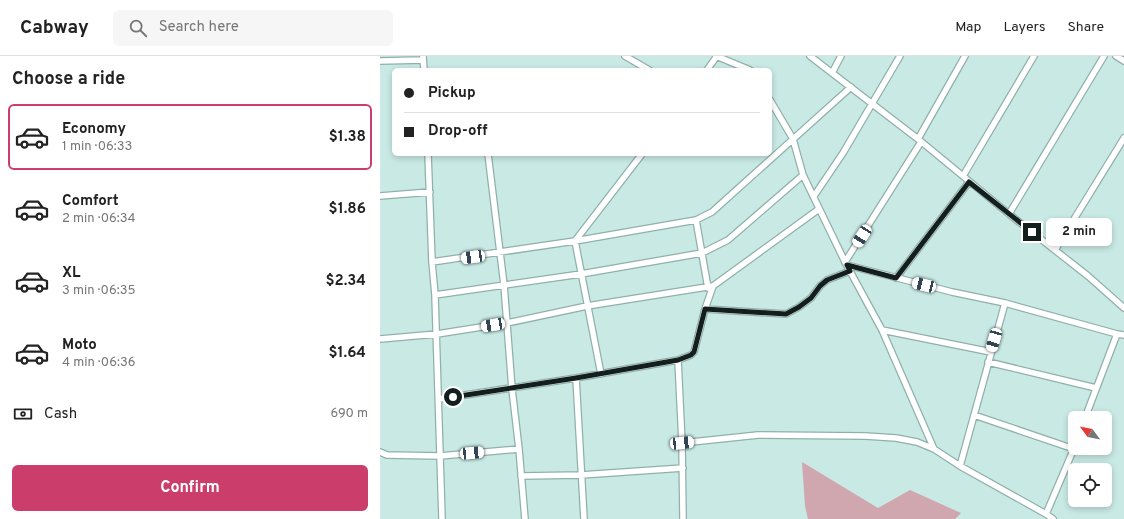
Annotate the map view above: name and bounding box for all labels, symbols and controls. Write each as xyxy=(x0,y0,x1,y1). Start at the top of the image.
search box xyxy=(113,10,393,46)
text: Cabway xyxy=(20,16,89,40)
icon: search xyxy=(127,17,149,39)
text: Search here xyxy=(159,18,239,37)
text: Map xyxy=(955,19,981,36)
text: Layers xyxy=(1003,19,1045,36)
text: Share xyxy=(1067,19,1104,36)
text: Choose a ride xyxy=(12,68,125,91)
text: Pickup xyxy=(428,84,476,103)
icon: car xyxy=(14,119,50,155)
text: Economy xyxy=(62,120,126,139)
text: Drop-off xyxy=(428,122,488,141)
text: $1.38 xyxy=(329,128,366,147)
text: 1 min · 06:33 xyxy=(62,139,132,155)
icon: car xyxy=(14,191,50,227)
text: Comfort xyxy=(62,192,119,211)
text: $1.86 xyxy=(329,200,366,219)
text: 2 min · 06:34 xyxy=(62,211,136,227)
callout: 2 min xyxy=(1046,218,1112,246)
car xyxy=(850,223,874,249)
route end xyxy=(1023,223,1041,241)
text: 2 min xyxy=(1062,224,1096,240)
car xyxy=(460,249,486,265)
icon: car xyxy=(14,263,50,299)
text: XL xyxy=(62,264,80,283)
text: $2.34 xyxy=(326,272,366,291)
car xyxy=(911,276,937,294)
text: 3 min · 06:35 xyxy=(62,283,136,299)
car xyxy=(480,317,506,333)
car xyxy=(985,327,1003,353)
icon: car xyxy=(14,335,50,371)
text: Moto xyxy=(62,336,97,355)
text: $1.64 xyxy=(328,344,366,363)
text: 4 min · 06:36 xyxy=(62,355,136,371)
route start xyxy=(444,388,462,406)
icon: cash xyxy=(12,403,34,425)
text: Cash xyxy=(44,405,77,424)
text: 690 m xyxy=(331,406,368,422)
north arrow xyxy=(1068,411,1112,455)
map controls xyxy=(1068,411,1112,507)
car xyxy=(669,436,695,450)
car xyxy=(460,446,484,460)
button: locate xyxy=(1068,463,1112,507)
button: Confirm xyxy=(12,465,368,511)

